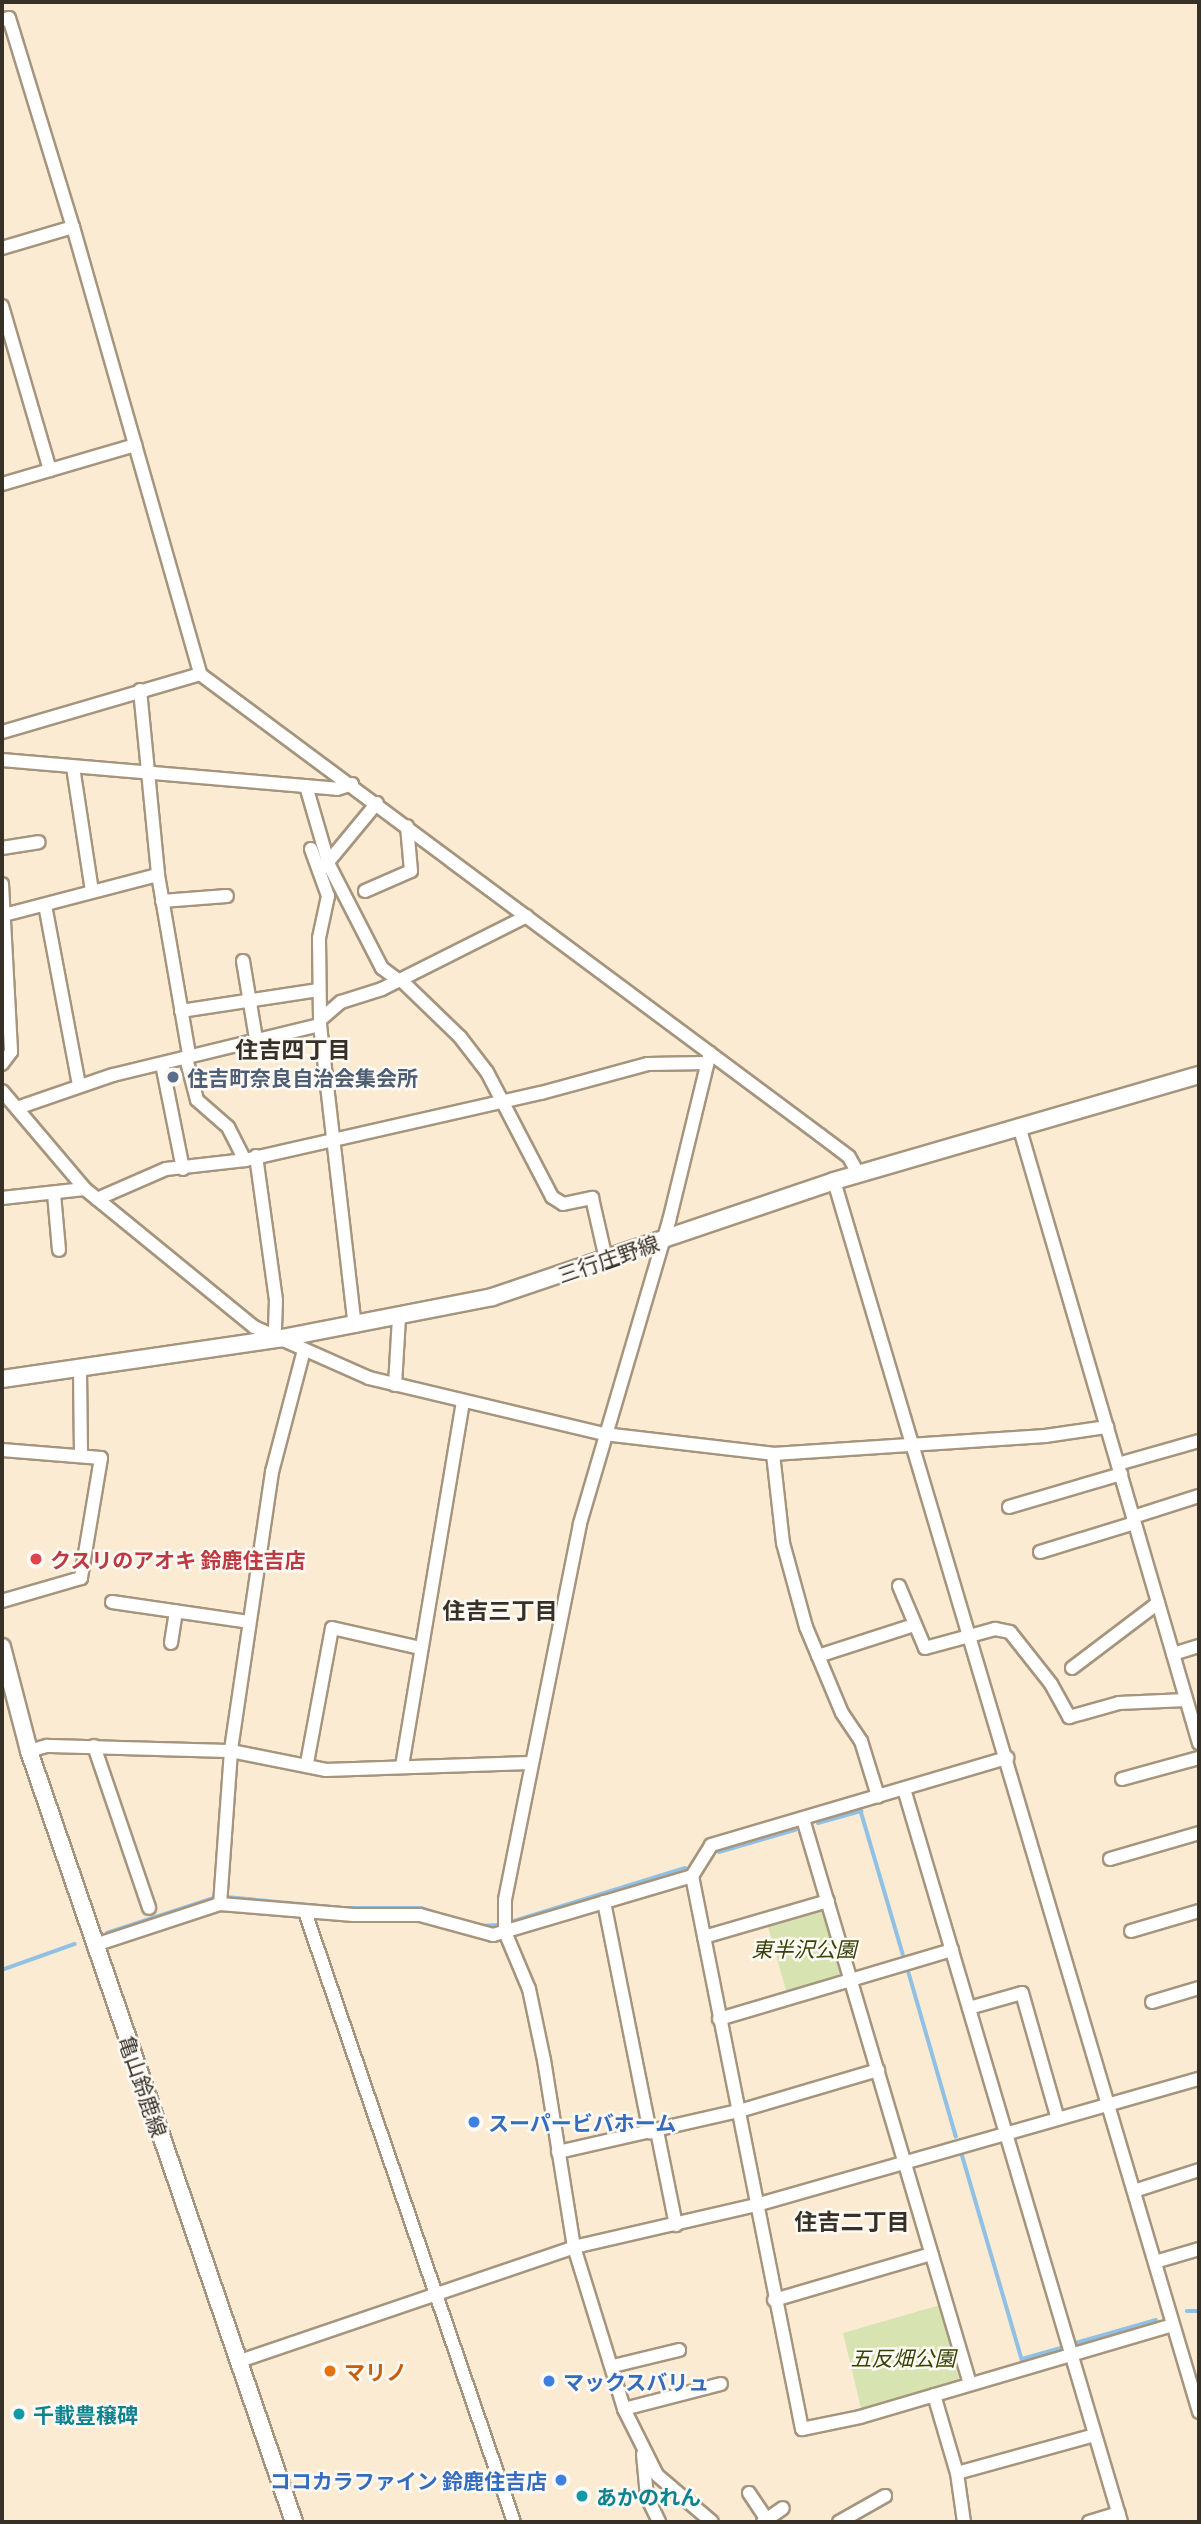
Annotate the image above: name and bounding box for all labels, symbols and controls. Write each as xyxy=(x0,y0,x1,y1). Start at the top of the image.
district label: 住吉四丁目 xyxy=(236,1034,350,1062)
place label: 住吉町奈良自治会集会所 xyxy=(187,1064,418,1090)
marker: 住吉町奈良自治会集会所 xyxy=(165,1069,181,1085)
street label: 三行庄野線 xyxy=(554,1229,662,1287)
place label: クスリのアオキ 鈴鹿住吉店 xyxy=(50,1546,306,1572)
marker: クスリのアオキ 鈴鹿住吉店 xyxy=(28,1551,44,1567)
district label: 住吉三丁目 xyxy=(443,1595,557,1623)
park label: 東半沢公園 xyxy=(752,1935,856,1961)
street label: 亀山鈴鹿線 xyxy=(115,2032,173,2140)
place label: スーパービバホーム xyxy=(488,2109,677,2135)
marker: スーパービバホーム xyxy=(466,2114,482,2130)
district label: 住吉二丁目 xyxy=(795,2206,909,2234)
park label: 五反畑公園 xyxy=(851,2344,955,2370)
place label: マリノ xyxy=(344,2358,407,2384)
marker: マリノ xyxy=(322,2363,338,2379)
place label: マックスバリュ xyxy=(563,2368,710,2394)
marker: マックスバリュ xyxy=(541,2373,557,2389)
place label: 千載豊穣碑 xyxy=(33,2401,138,2427)
marker: 千載豊穣碑 xyxy=(11,2406,27,2422)
place label: ココカラファイン 鈴鹿住吉店 xyxy=(270,2467,547,2493)
marker: ココカラファイン 鈴鹿住吉店 xyxy=(553,2472,569,2488)
place label: あかのれん xyxy=(596,2483,701,2509)
marker: あかのれん xyxy=(574,2488,590,2504)

